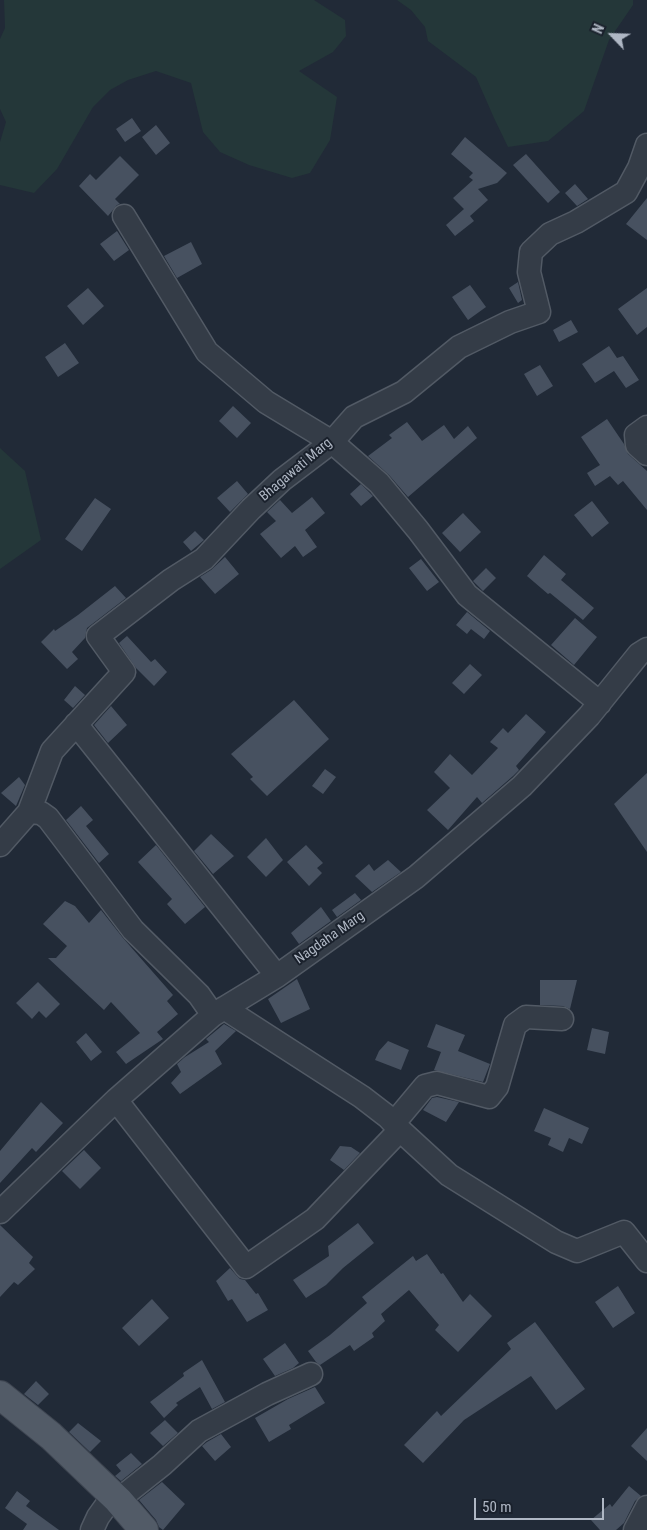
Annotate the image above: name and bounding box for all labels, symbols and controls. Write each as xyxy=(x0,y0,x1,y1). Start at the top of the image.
north arrow xyxy=(587,10,637,60)
text: N xyxy=(589,22,607,36)
street label: Bhagawati Marg xyxy=(256,435,336,505)
street label: Nagdaha Marg xyxy=(292,908,368,968)
scale bar xyxy=(477,1488,607,1520)
text: 50 m xyxy=(482,1498,512,1516)

